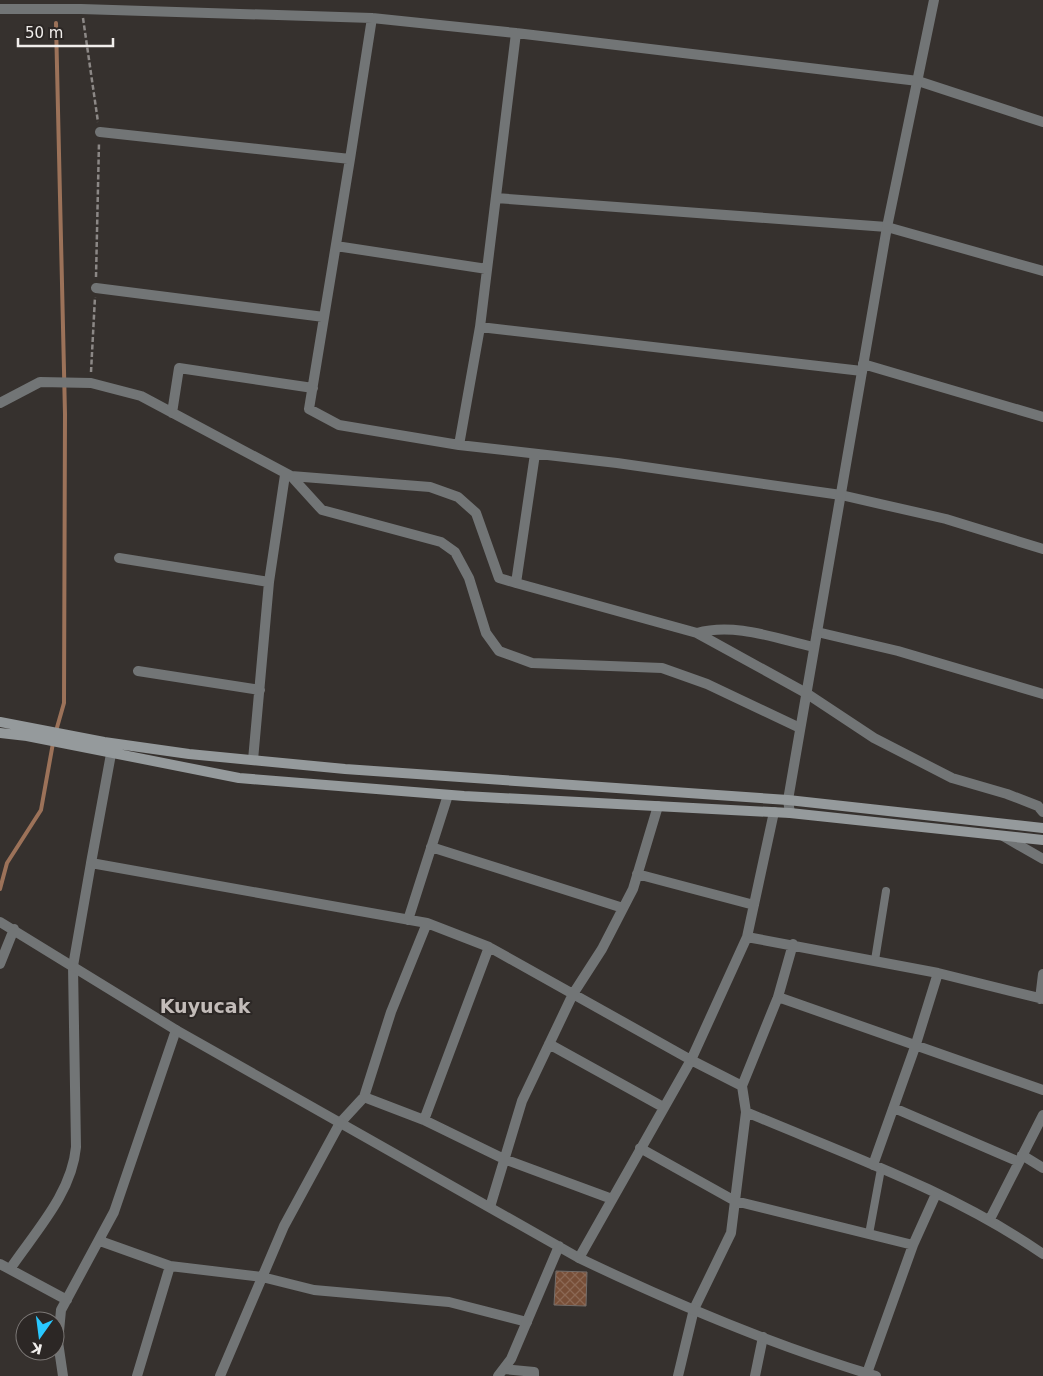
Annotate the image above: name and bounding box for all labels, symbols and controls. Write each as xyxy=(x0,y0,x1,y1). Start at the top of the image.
scale bar xyxy=(18,15,112,47)
text: 50 m xyxy=(25,24,63,42)
district label: Kuyucak xyxy=(160,995,251,1017)
north arrow xyxy=(15,1311,65,1361)
text: K xyxy=(29,1339,44,1358)

